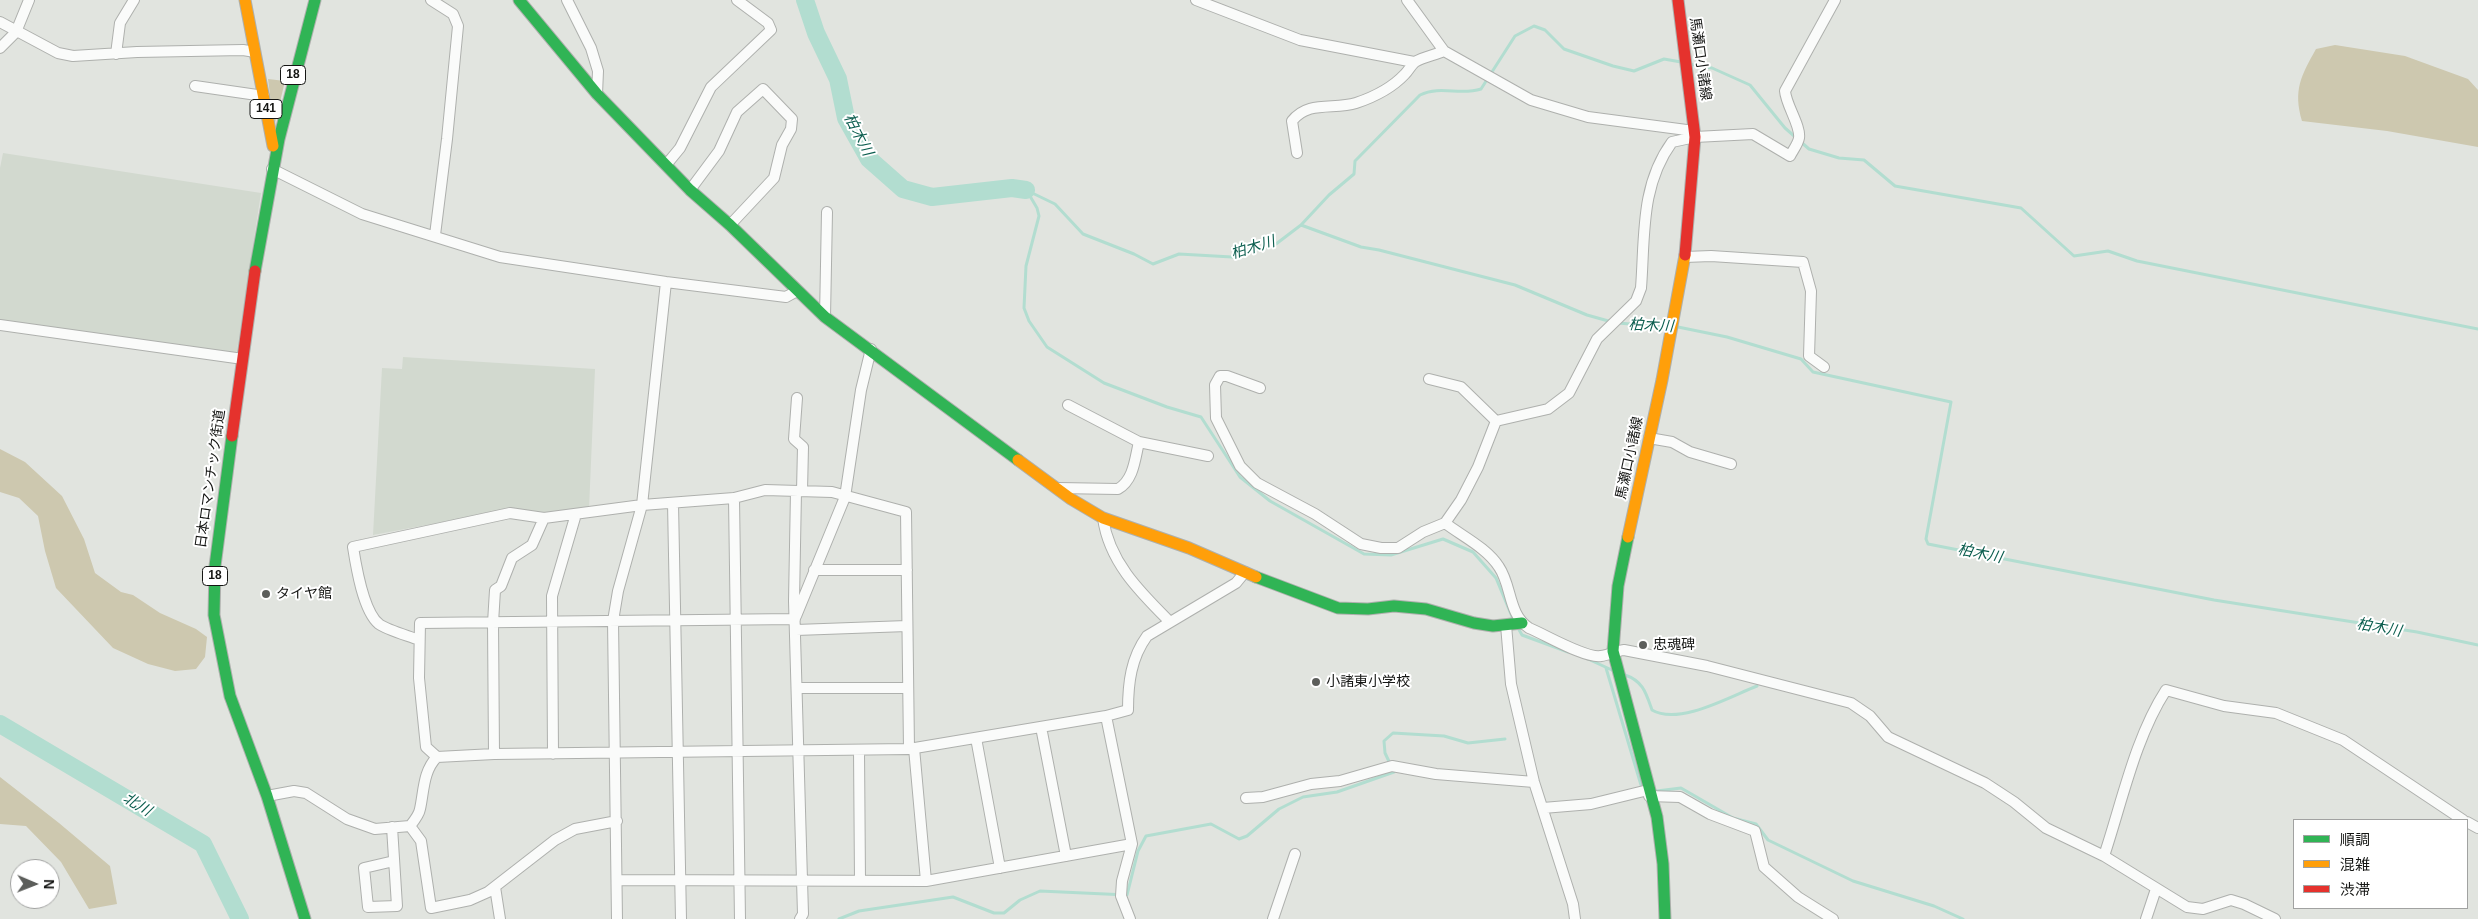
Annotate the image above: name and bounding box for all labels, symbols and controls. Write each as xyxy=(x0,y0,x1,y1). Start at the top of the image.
street label: 馬瀬口小諸線 xyxy=(1686,16,1714,102)
road number: 18 xyxy=(280,66,306,84)
road number: 141 xyxy=(250,100,282,118)
water label: 柏木川 xyxy=(840,111,876,159)
water label: 柏木川 xyxy=(1229,233,1277,263)
water label: 柏木川 xyxy=(1628,316,1674,336)
street label: 日本ロマンチック街道 xyxy=(193,409,229,549)
street label: 馬瀬口小諸線 xyxy=(1613,415,1647,501)
water label: 柏木川 xyxy=(1956,541,2004,567)
road number: 18 xyxy=(202,566,228,586)
place label: タイヤ館 xyxy=(276,586,332,602)
marker: タイヤ館 xyxy=(260,588,272,600)
water label: 柏木川 xyxy=(2355,615,2403,641)
place label: 忠魂碑 xyxy=(1653,637,1695,653)
marker: 忠魂碑 xyxy=(1637,639,1649,651)
place label: 小諸東小学校 xyxy=(1326,674,1410,690)
marker: 小諸東小学校 xyxy=(1310,676,1322,688)
water label: 北川 xyxy=(120,790,154,820)
legend xyxy=(2293,819,2468,909)
text: 順調 xyxy=(2340,831,2370,848)
text: 混雑 xyxy=(2340,856,2370,873)
north arrow xyxy=(10,859,60,909)
text: N xyxy=(41,879,57,889)
text: 渋滞 xyxy=(2340,881,2370,898)

